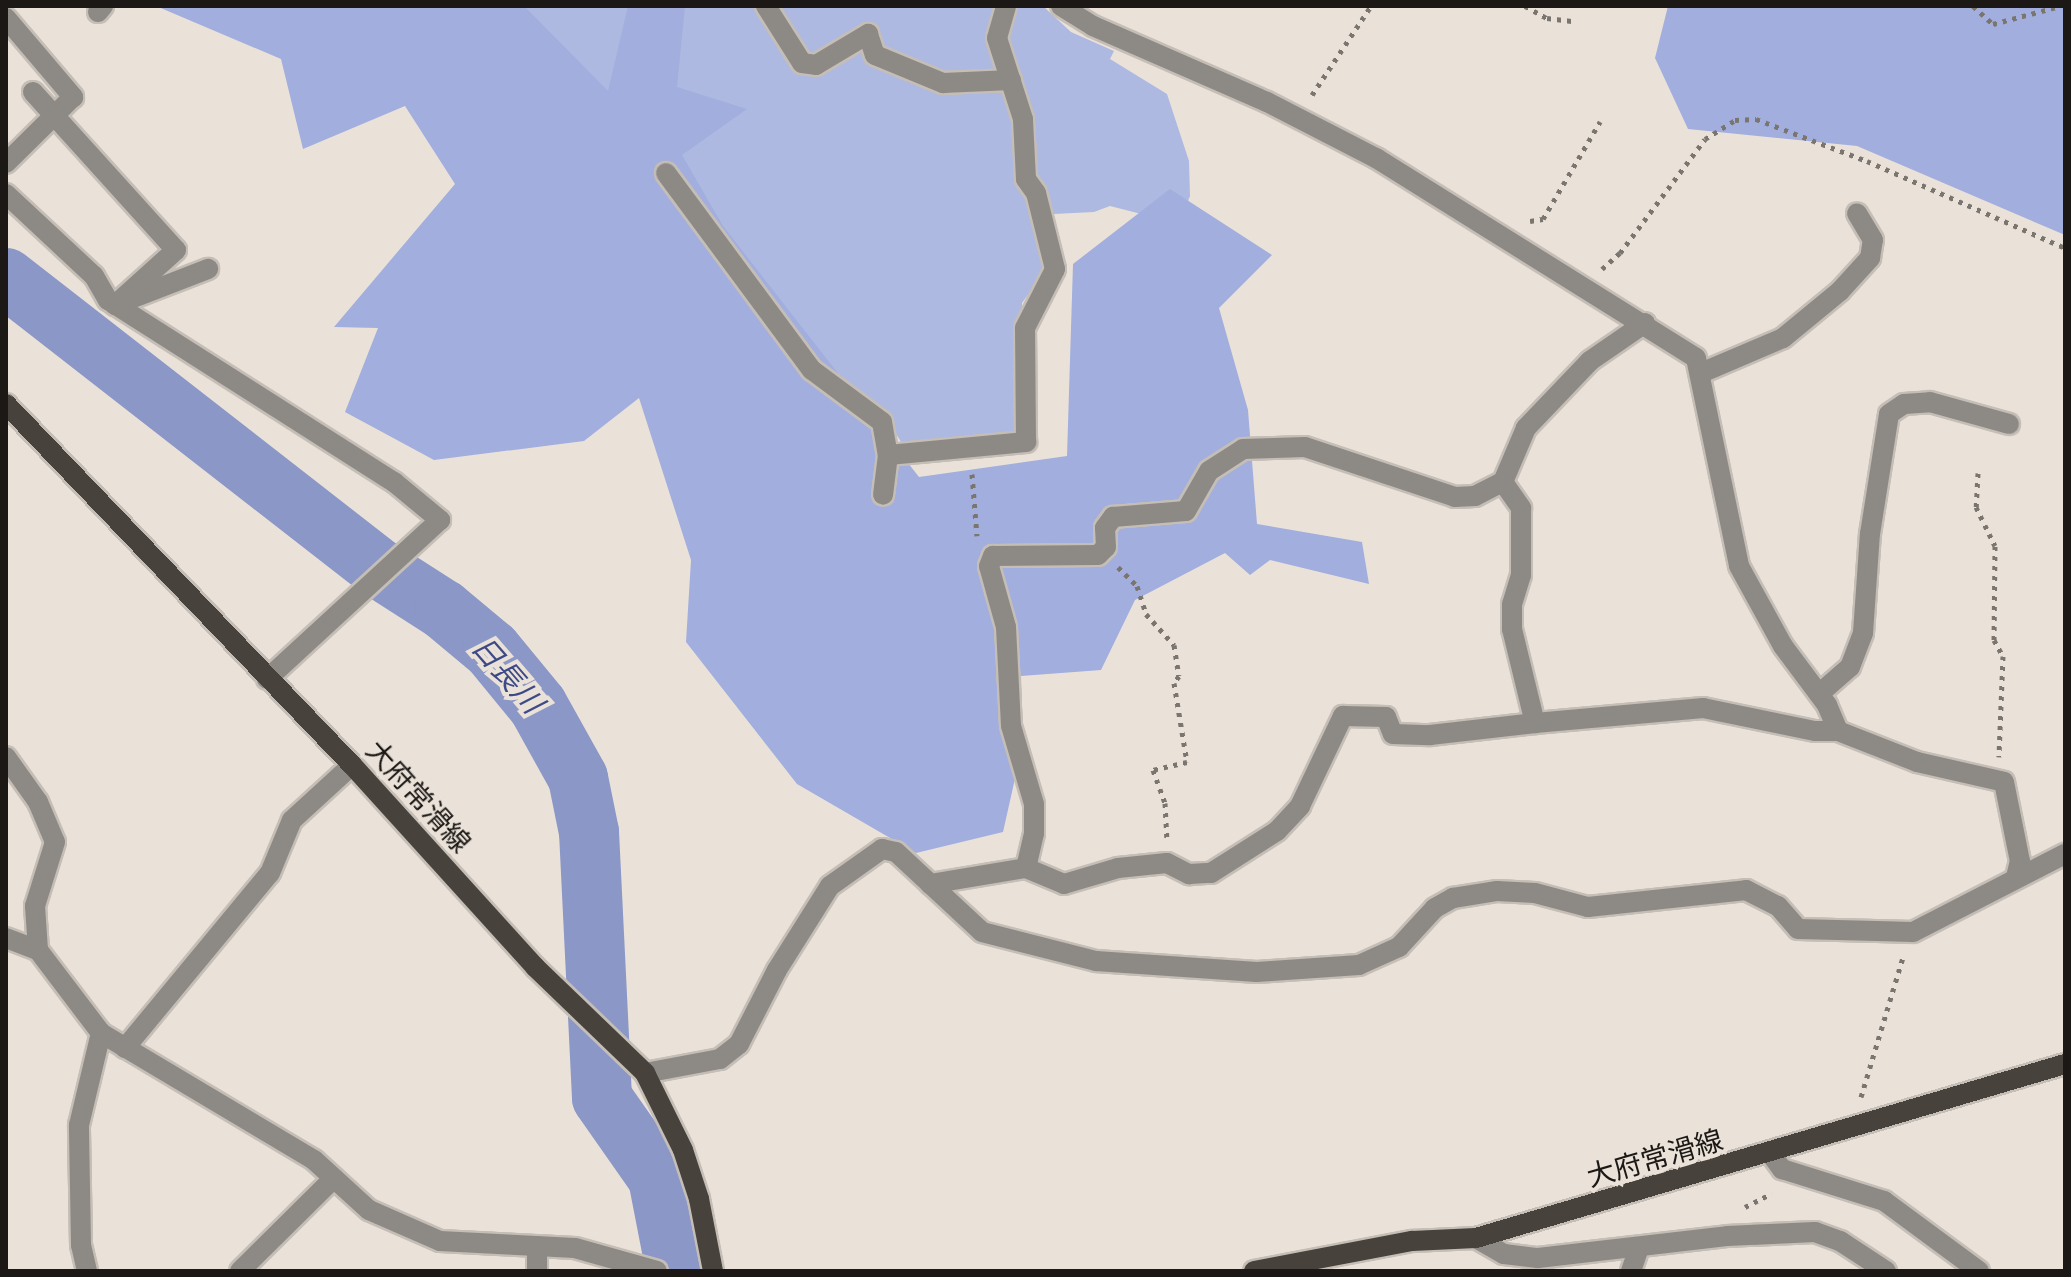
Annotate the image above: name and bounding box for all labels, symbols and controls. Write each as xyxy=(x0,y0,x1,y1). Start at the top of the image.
water label: 日長川 xyxy=(464,629,550,721)
street label: 大府常滑線 xyxy=(359,734,477,860)
street label: 大府常滑線 xyxy=(1583,1124,1727,1194)

